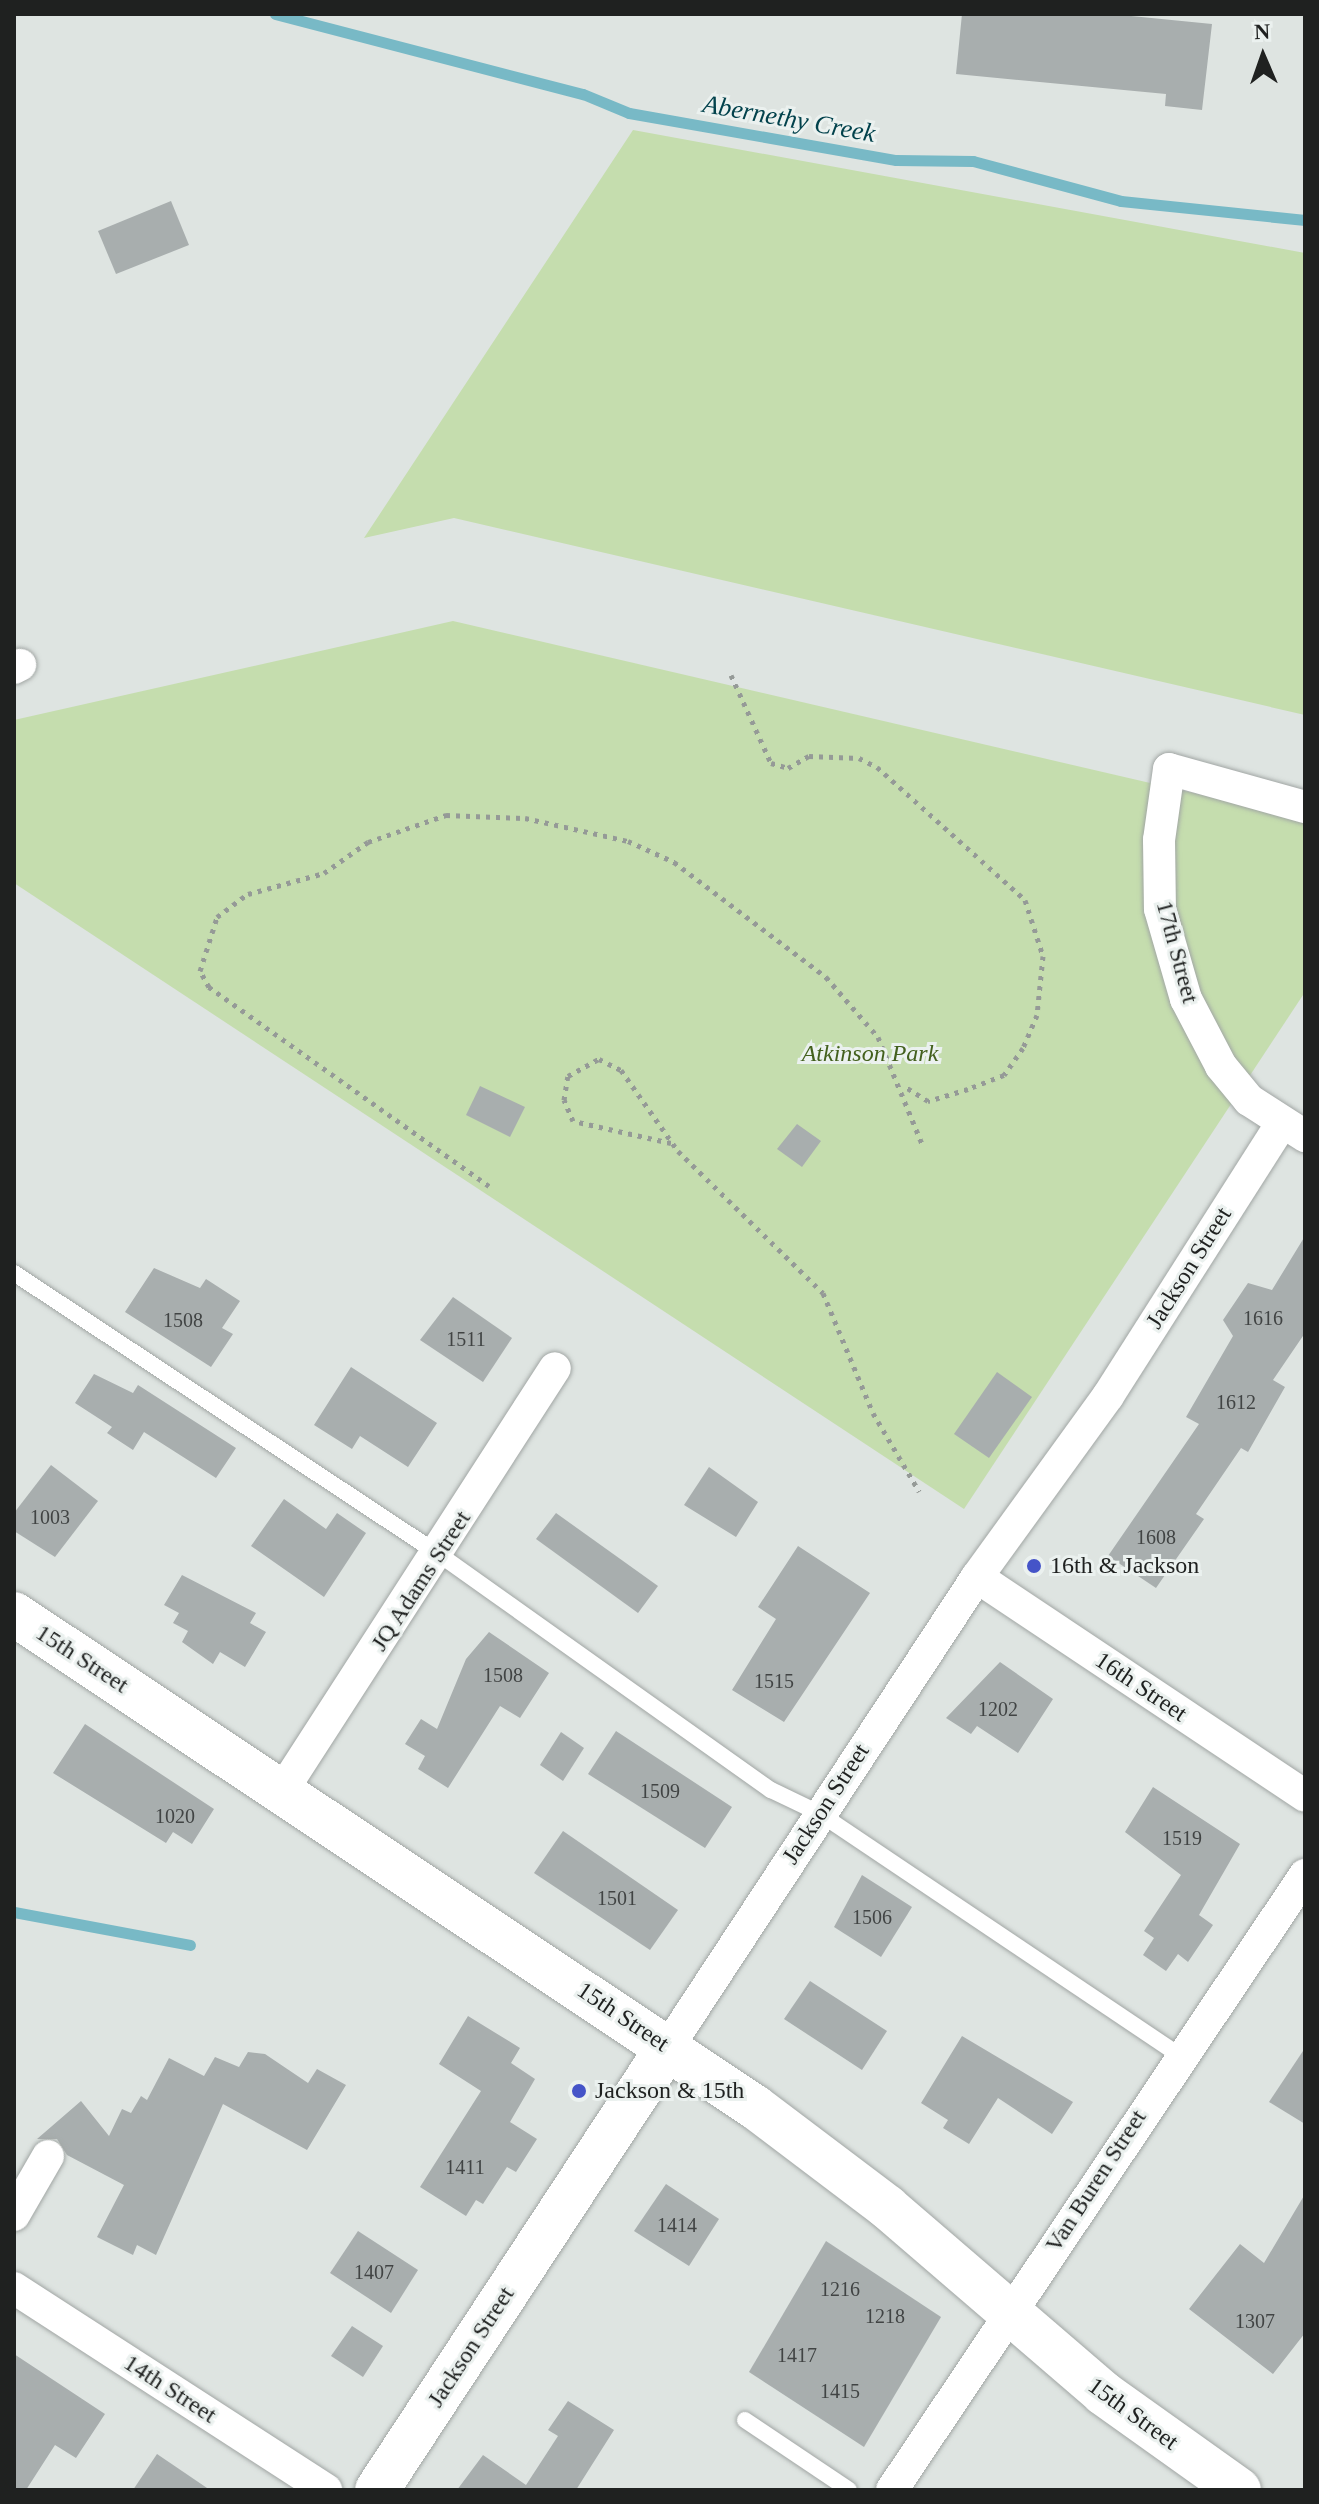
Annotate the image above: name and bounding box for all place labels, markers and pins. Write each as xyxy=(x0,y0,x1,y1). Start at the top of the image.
place label: 16th & Jackson xyxy=(1050,1552,1199,1580)
marker: 16th & Jackson xyxy=(1025,1557,1043,1575)
place label: Jackson & 15th xyxy=(595,2077,744,2105)
marker: Jackson & 15th xyxy=(570,2082,588,2100)

